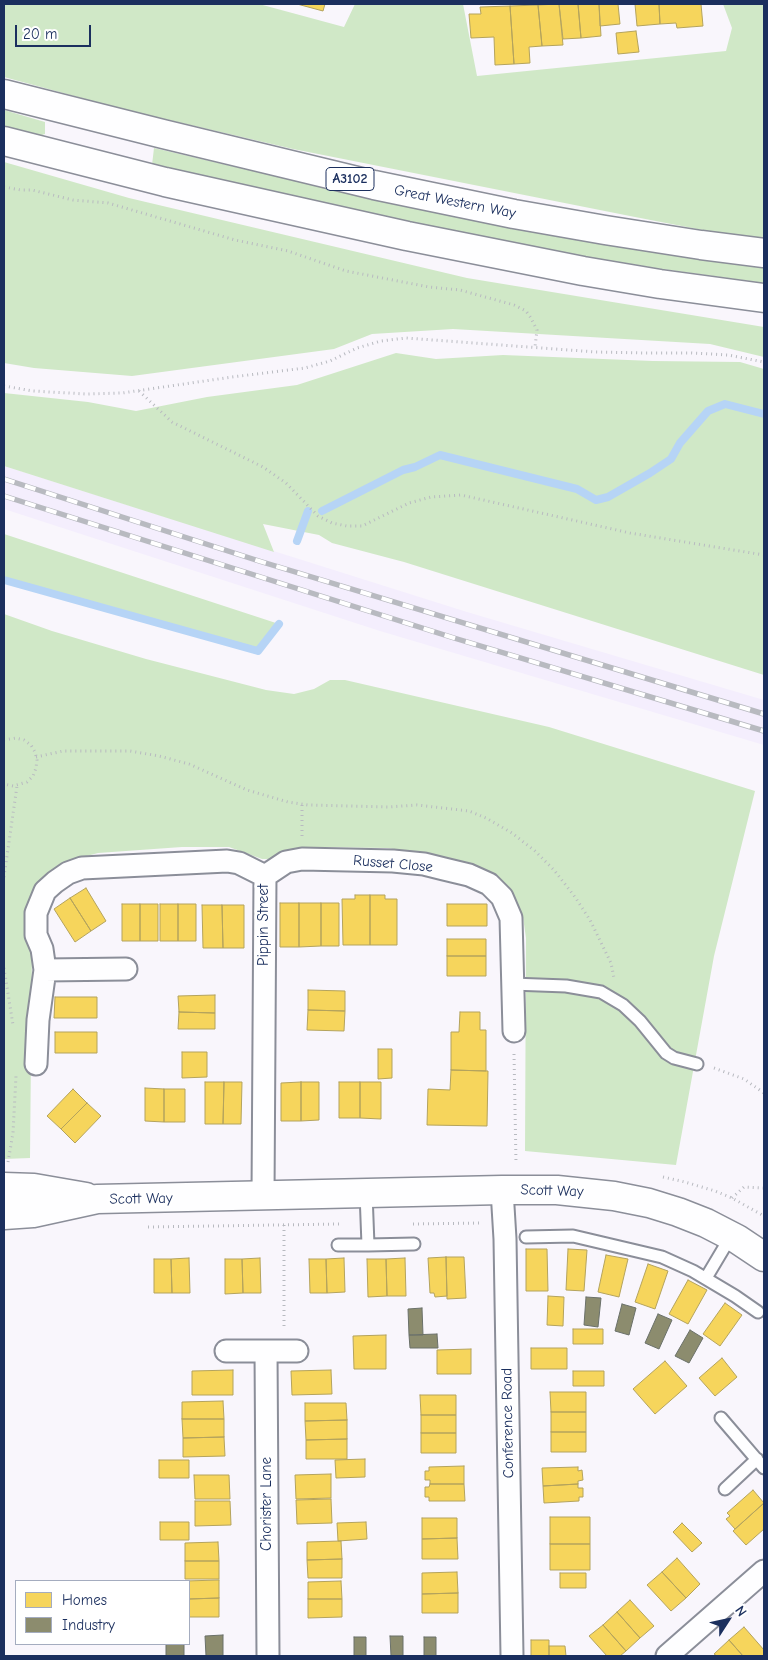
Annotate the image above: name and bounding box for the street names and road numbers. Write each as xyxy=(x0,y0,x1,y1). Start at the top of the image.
road number: A3102 xyxy=(326,168,374,190)
street label: Great Western Way xyxy=(393,181,517,223)
street label: Russet Close xyxy=(352,852,434,876)
street label: Pippin Street xyxy=(255,884,273,966)
street label: Scott Way xyxy=(520,1181,584,1201)
street label: Scott Way xyxy=(109,1189,173,1209)
street label: Conference Road xyxy=(498,1368,518,1478)
street label: Chorister Lane xyxy=(258,1457,276,1551)

